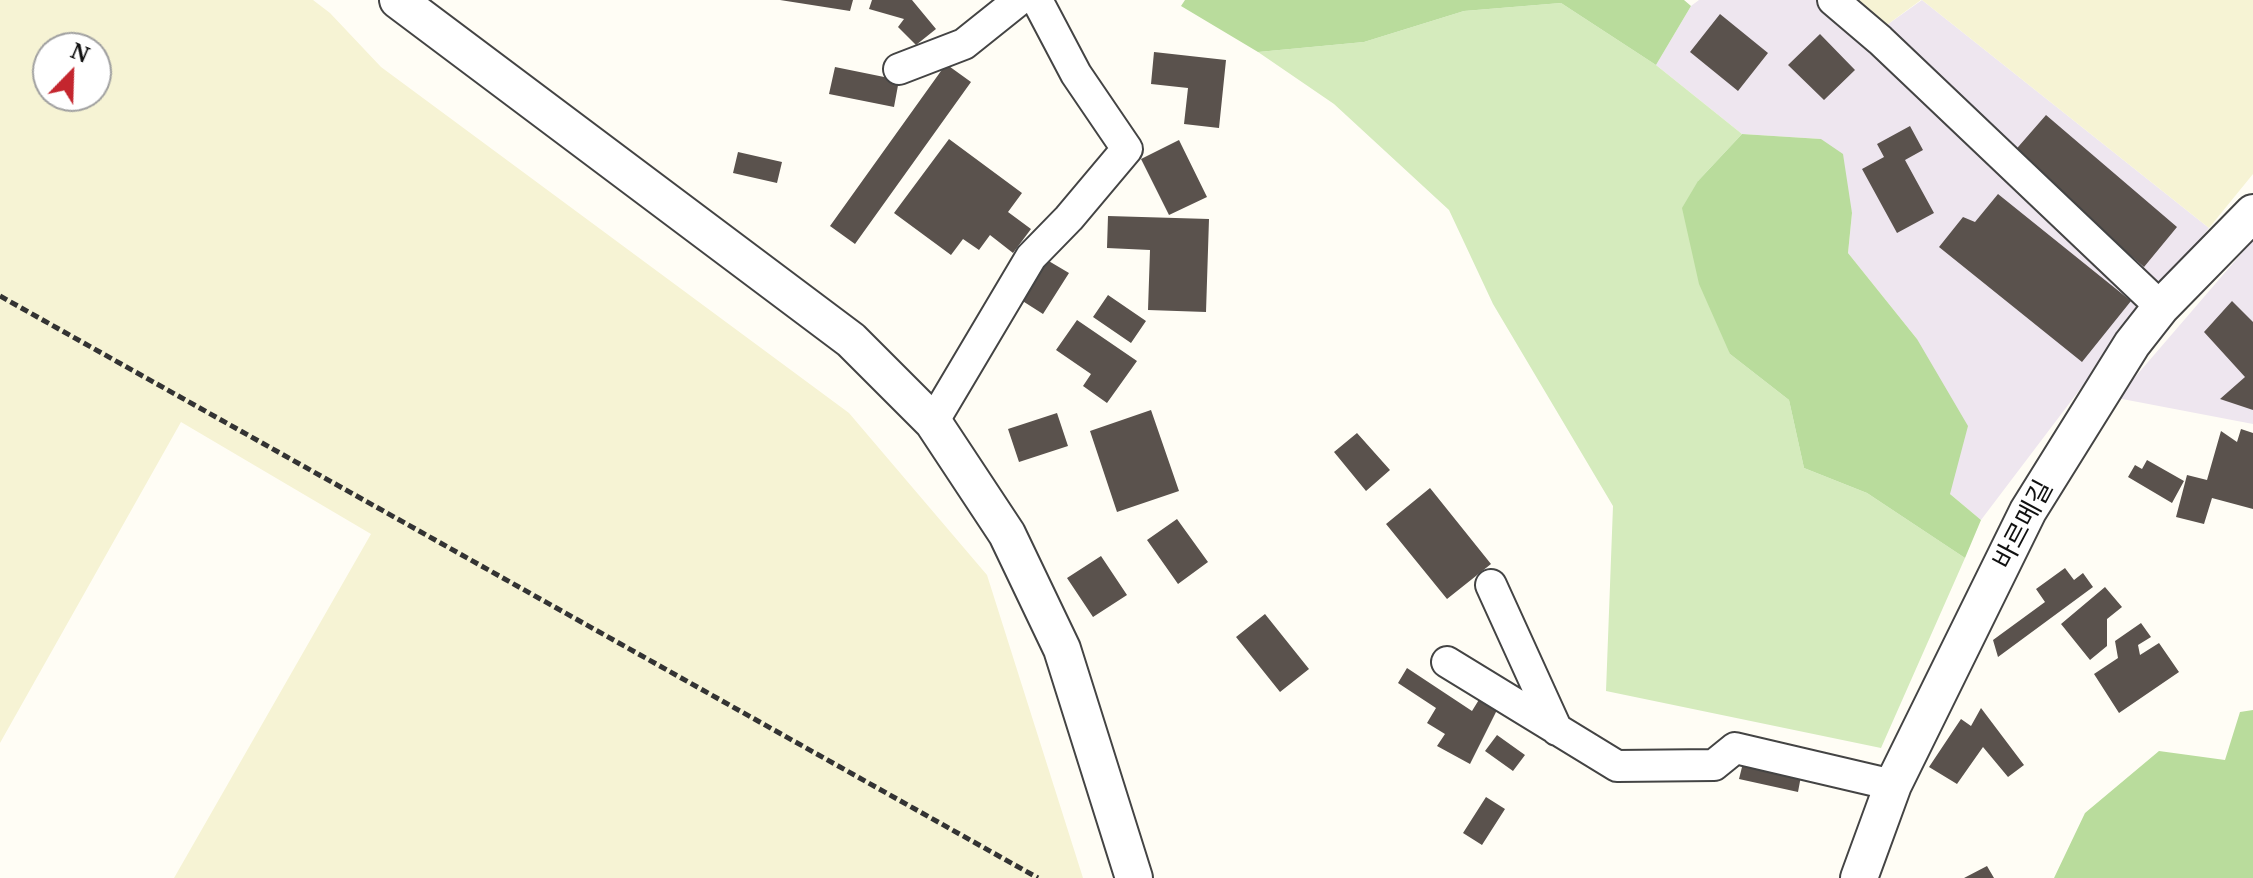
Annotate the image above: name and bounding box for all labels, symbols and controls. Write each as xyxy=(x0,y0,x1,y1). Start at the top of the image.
north arrow xyxy=(32,32,112,112)
text: N xyxy=(67,35,94,69)
street label: 바르메길 xyxy=(1988,475,2060,575)

